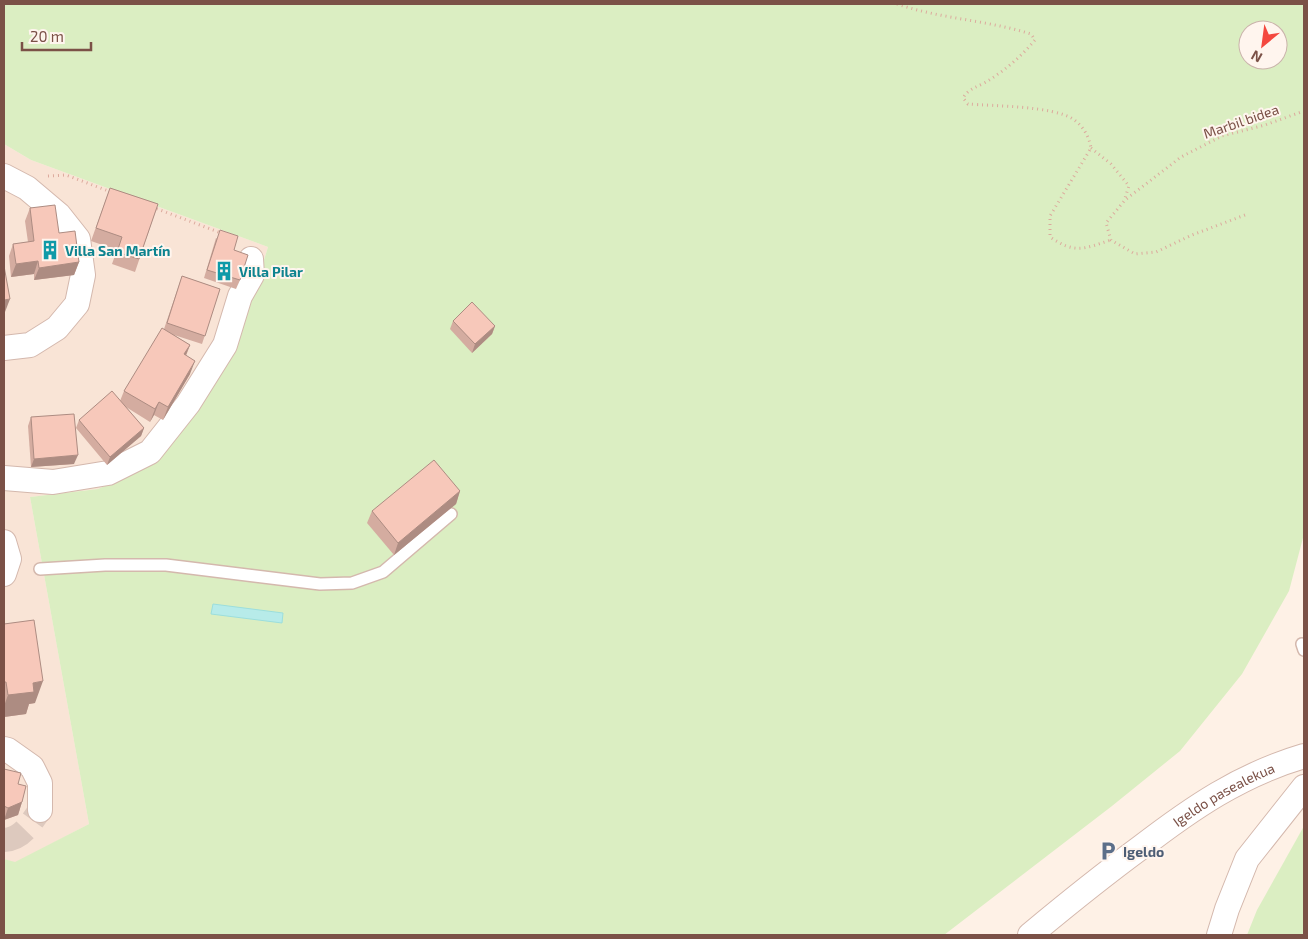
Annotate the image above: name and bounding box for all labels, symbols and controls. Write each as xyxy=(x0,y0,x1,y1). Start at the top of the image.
scale bar xyxy=(22,20,91,52)
north arrow xyxy=(1238,20,1288,70)
text: 20 m xyxy=(30,27,64,45)
text: N xyxy=(1248,47,1265,67)
street label: Marbil bidea xyxy=(1201,100,1281,142)
building icon: Villa San Martín xyxy=(39,239,61,261)
place label: Villa San Martín xyxy=(65,242,170,259)
building icon: Villa Pilar xyxy=(213,260,235,282)
place label: Villa Pilar xyxy=(239,263,303,280)
street label: Igeldo pasealekua xyxy=(1169,759,1277,830)
parking icon: Igeldo xyxy=(1097,840,1119,862)
place label: Igeldo xyxy=(1123,843,1164,860)

